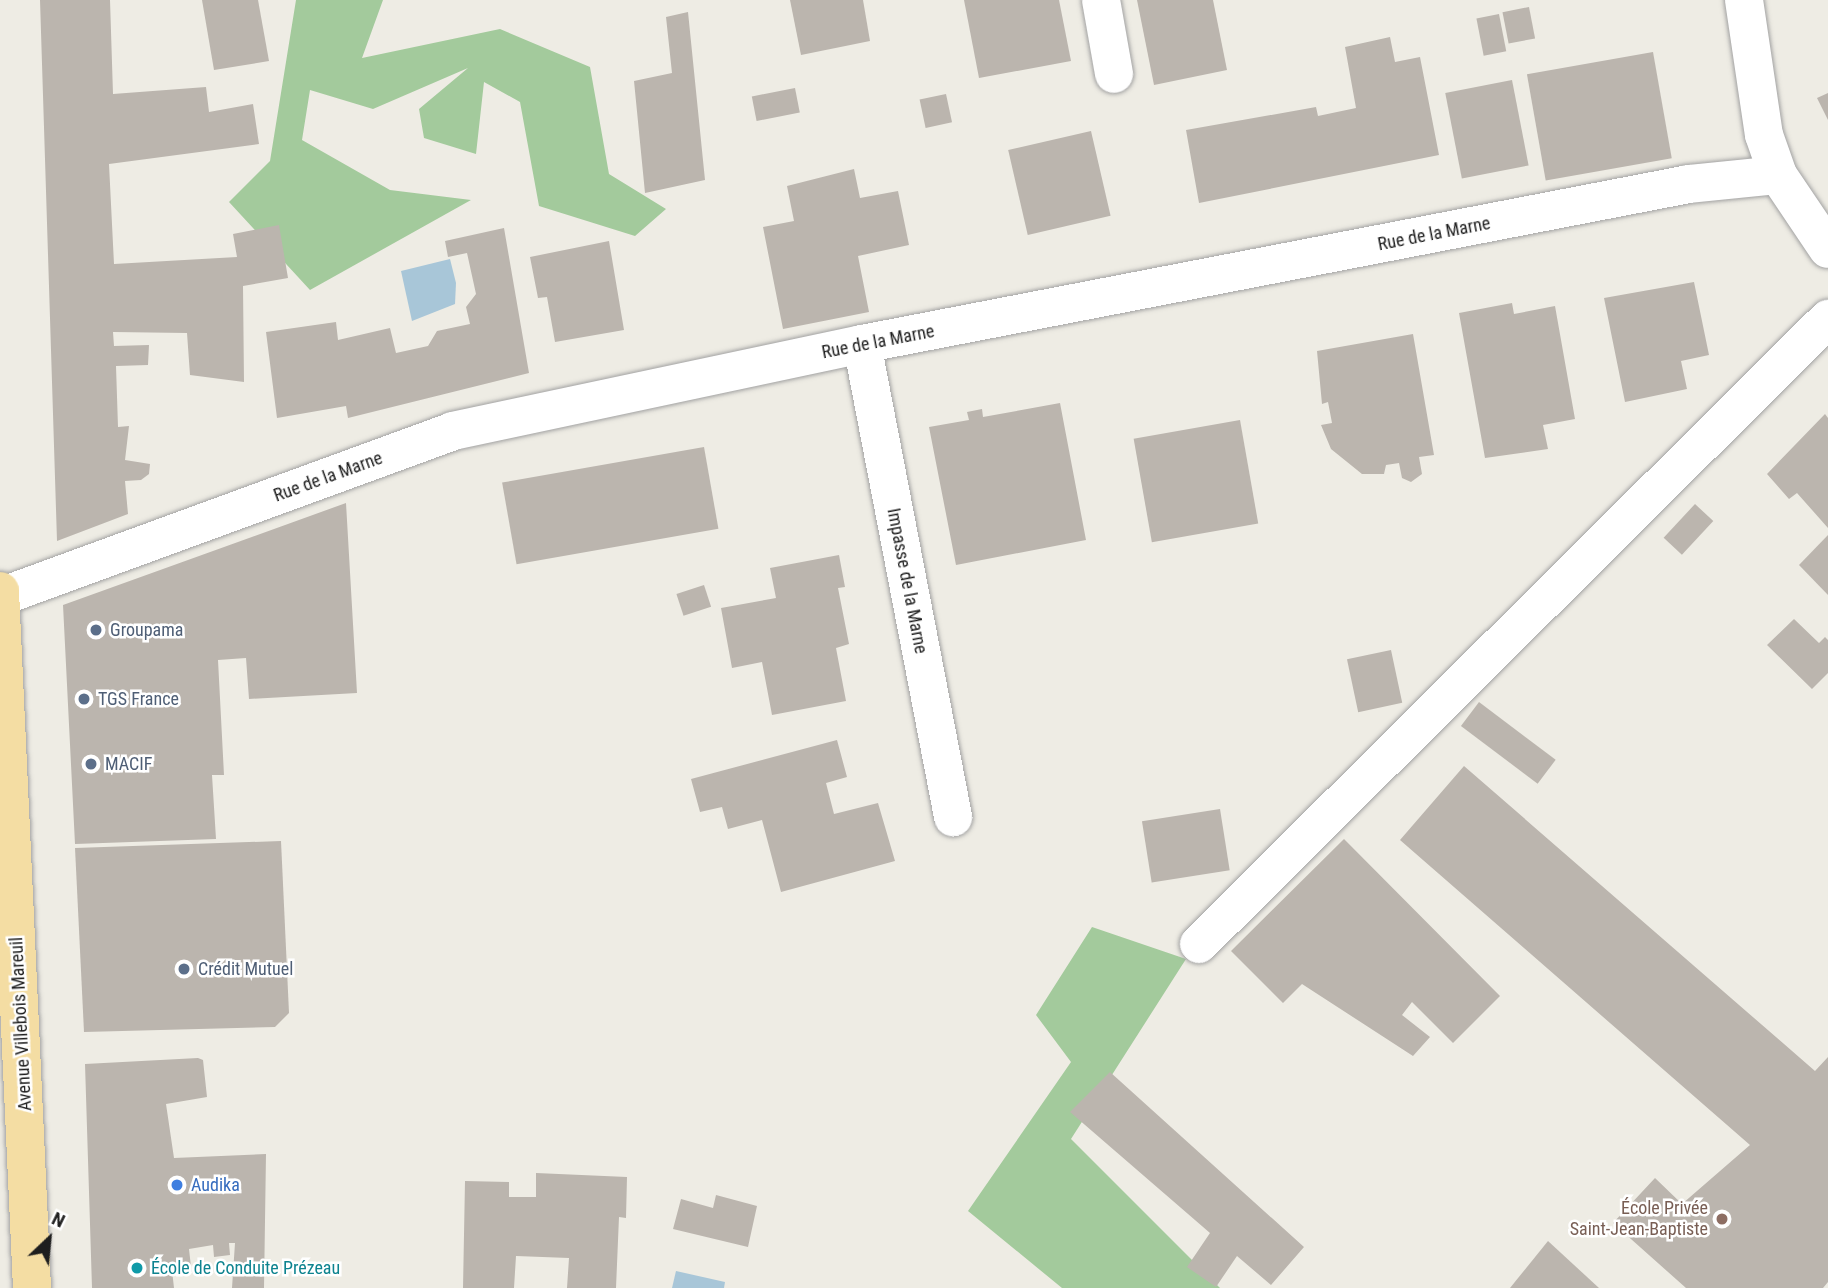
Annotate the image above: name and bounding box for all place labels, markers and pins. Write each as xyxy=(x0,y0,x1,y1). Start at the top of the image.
place label: Groupama xyxy=(110,619,183,641)
marker: Groupama xyxy=(88,622,104,638)
place label: TGS France xyxy=(98,688,179,710)
marker: TGS France xyxy=(76,691,92,707)
place label: MACIF xyxy=(105,753,152,775)
marker: MACIF xyxy=(83,756,99,772)
place label: Crédit Mutuel xyxy=(198,958,293,980)
marker: Crédit Mutuel xyxy=(176,961,192,977)
place label: Audika xyxy=(191,1174,240,1196)
marker: Audika xyxy=(169,1177,185,1193)
place label: École Privée Saint-Jean-Baptiste xyxy=(1570,1198,1708,1240)
marker: École Privée Saint-Jean-Baptiste xyxy=(1714,1211,1730,1227)
place label: École de Conduite Prézeau xyxy=(151,1257,340,1279)
marker: École de Conduite Prézeau xyxy=(129,1260,145,1276)

